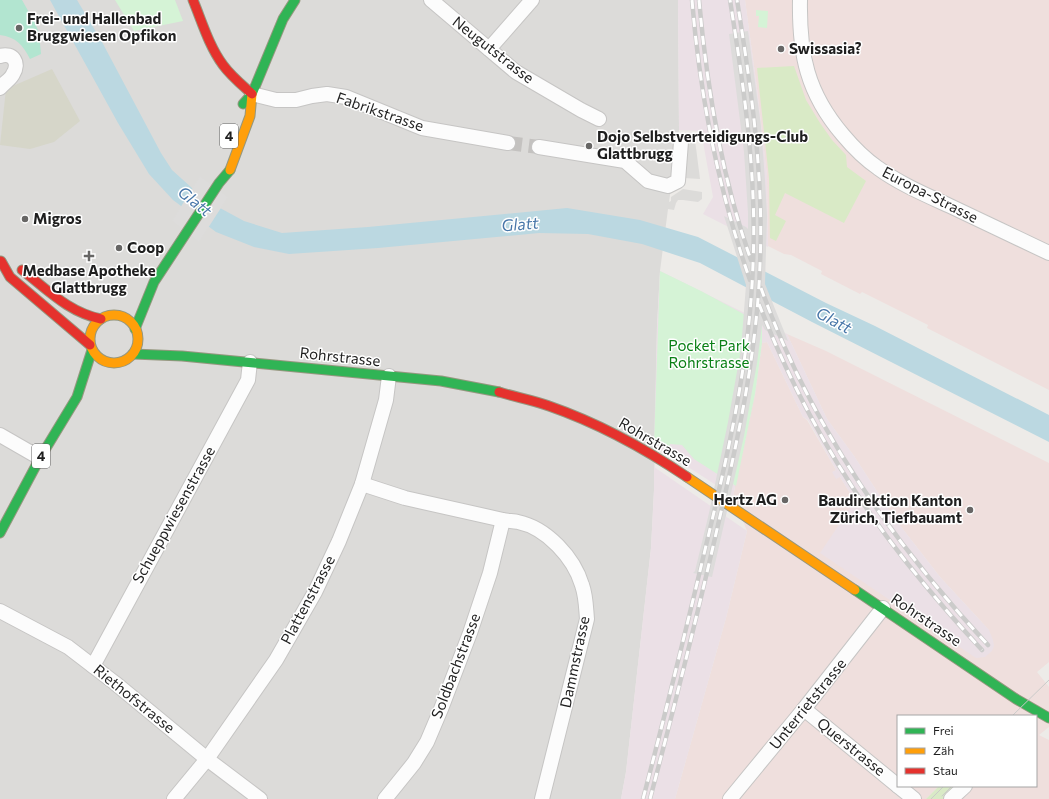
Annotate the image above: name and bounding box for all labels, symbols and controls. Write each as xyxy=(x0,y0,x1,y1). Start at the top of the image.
place label: Frei- und Hallenbad Bruggwiesen Opfikon xyxy=(27,9,176,44)
street label: Neugutstrasse xyxy=(449,12,538,87)
marker: Frei- und Hallenbad Bruggwiesen Opfikon xyxy=(14,23,24,33)
place label: Swissasia? xyxy=(789,39,862,57)
marker: Swissasia? xyxy=(776,44,786,54)
street label: Fabrikstrasse xyxy=(334,88,426,134)
road number: 4 xyxy=(220,124,238,148)
place label: Dojo Selbstverteidigungs-Club Glattbrugg xyxy=(597,127,808,162)
marker: Dojo Selbstverteidigungs-Club Glattbrugg xyxy=(584,141,594,151)
street label: Europa-Strasse xyxy=(880,162,981,226)
water label: Glatt xyxy=(175,182,216,220)
place label: Migros xyxy=(33,209,82,227)
water label: Glatt xyxy=(501,212,540,235)
marker: Migros xyxy=(20,214,30,224)
place label: Coop xyxy=(127,238,164,256)
marker: Coop xyxy=(114,243,124,253)
marker: Medbase Apotheke Glattbrugg xyxy=(84,251,94,261)
place label: Medbase Apotheke Glattbrugg xyxy=(22,261,156,296)
water label: Glatt xyxy=(813,302,856,337)
park label: Pocket Park Rohrstrasse xyxy=(668,336,750,371)
street label: Rohrstrasse xyxy=(299,343,381,369)
street label: Rohrstrasse xyxy=(616,413,695,469)
street label: Schueppwiesenstrasse xyxy=(128,443,218,586)
road number: 4 xyxy=(32,444,50,468)
place label: Hertz AG xyxy=(713,490,777,508)
place label: Baudirektion Kanton Zürich, Tiefbauamt xyxy=(818,491,962,526)
marker: Hertz AG xyxy=(780,495,790,505)
marker: Baudirektion Kanton Zürich, Tiefbauamt xyxy=(965,505,975,515)
street label: Plattenstrasse xyxy=(276,552,338,647)
street label: Rohrstrasse xyxy=(888,589,965,649)
street label: Soldbachstrasse xyxy=(427,610,483,721)
street label: Dammstrasse xyxy=(556,614,593,709)
street label: Unterrietstrasse xyxy=(765,654,849,752)
street label: Riethofstrasse xyxy=(90,660,179,736)
street label: Querstrasse xyxy=(814,713,889,779)
legend xyxy=(897,715,1037,787)
text: Frei xyxy=(933,723,954,737)
text: Zäh xyxy=(933,743,954,757)
text: Stau xyxy=(933,763,958,777)

